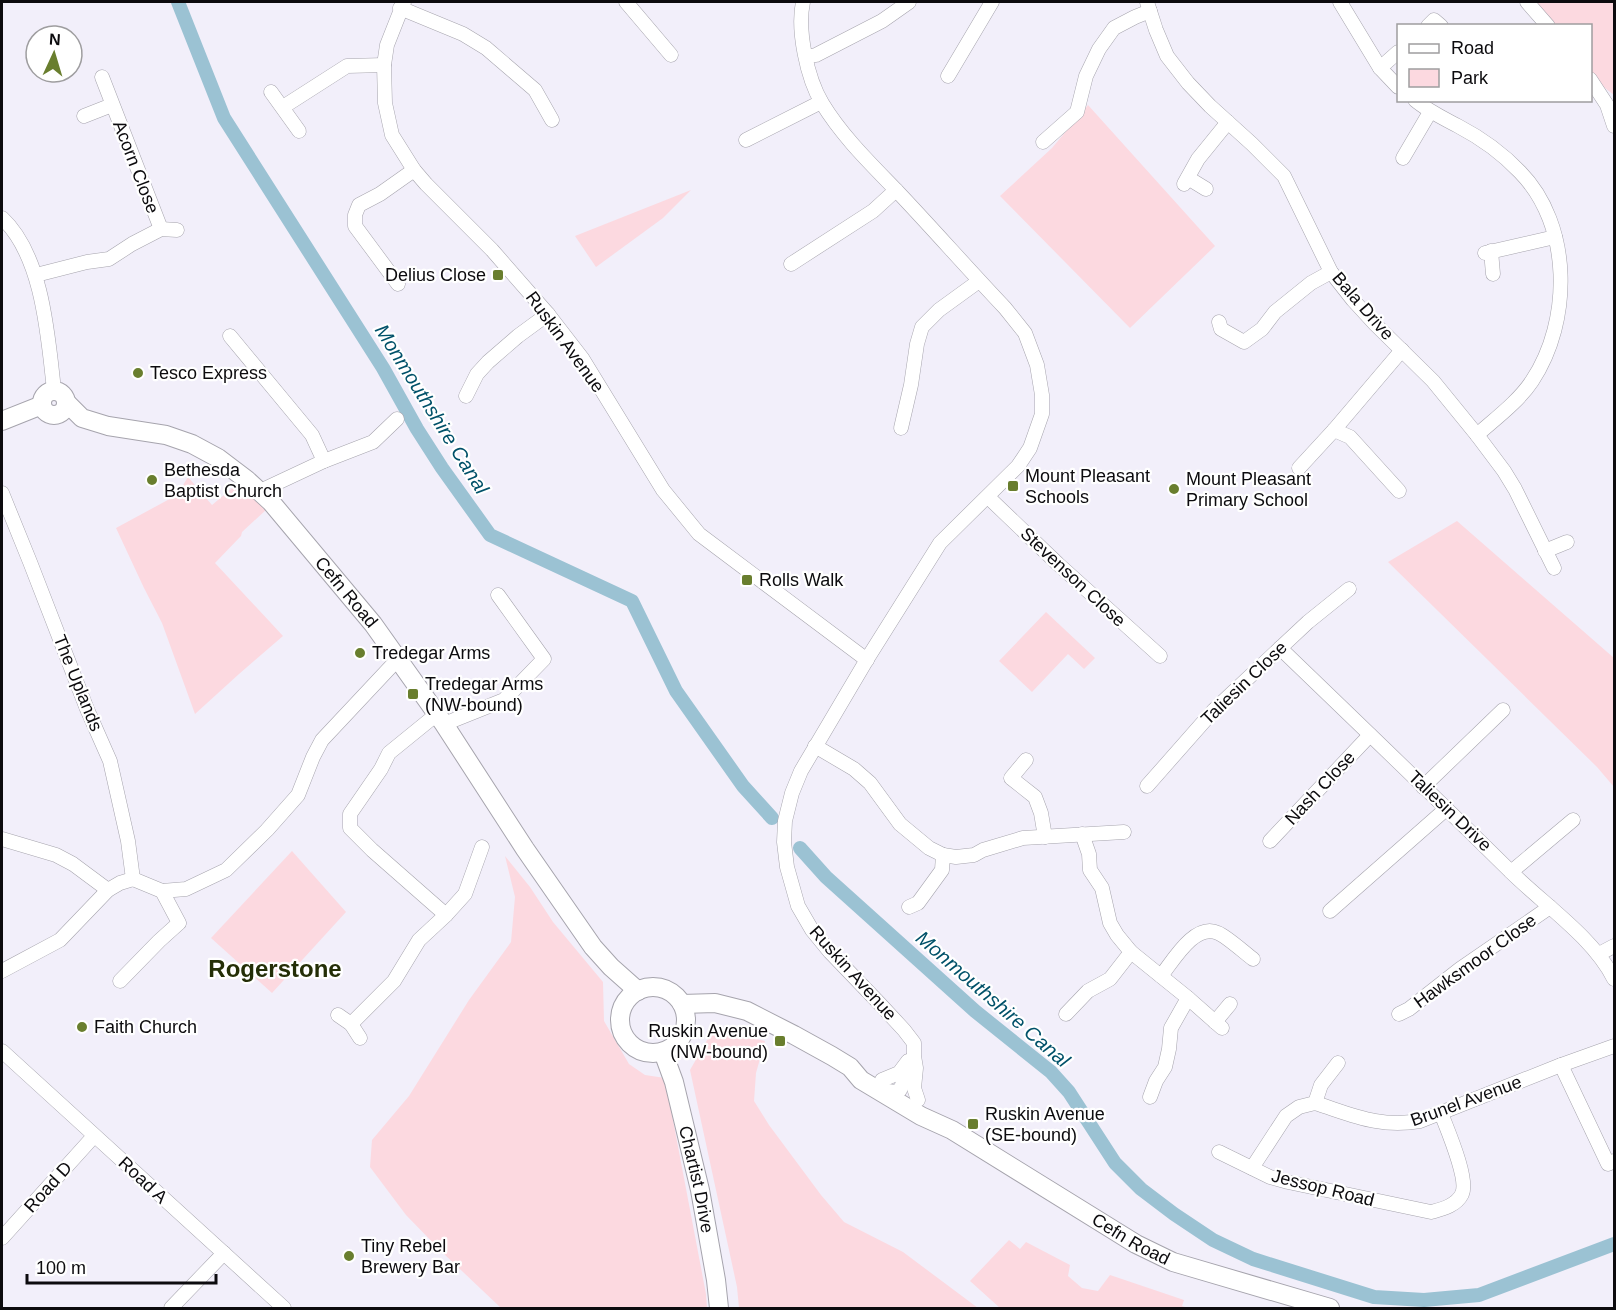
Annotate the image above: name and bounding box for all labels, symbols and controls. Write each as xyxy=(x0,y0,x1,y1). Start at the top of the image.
north arrow xyxy=(24,24,84,84)
legend xyxy=(1397,24,1592,102)
text: N xyxy=(49,31,61,48)
text: Road xyxy=(1451,38,1494,58)
text: Park xyxy=(1451,68,1489,88)
street label: Acorn Close xyxy=(109,118,163,216)
place label: Delius Close xyxy=(385,265,486,285)
marker: Delius Close xyxy=(491,268,505,282)
street label: Bala Drive xyxy=(1328,268,1398,344)
street label: Ruskin Avenue xyxy=(522,288,608,396)
water label: Monmouthshire Canal xyxy=(371,320,493,498)
place label: Tesco Express xyxy=(150,363,267,383)
marker: Tesco Express xyxy=(131,366,145,380)
place label: Bethesda Baptist Church xyxy=(164,460,282,501)
place label: Mount Pleasant Schools xyxy=(1025,466,1150,507)
place label: Mount Pleasant Primary School xyxy=(1186,469,1311,510)
marker: Bethesda Baptist Church xyxy=(145,473,159,487)
marker: Mount Pleasant Schools xyxy=(1006,479,1020,493)
marker: Mount Pleasant Primary School xyxy=(1167,482,1181,496)
street label: Stevenson Close xyxy=(1016,523,1130,631)
street label: Cefn Road xyxy=(311,553,382,632)
place label: Rolls Walk xyxy=(759,570,844,590)
marker: Rolls Walk xyxy=(740,573,754,587)
street label: The Uplands xyxy=(50,632,106,734)
street label: Taliesin Close xyxy=(1197,637,1291,729)
place label: Tredegar Arms xyxy=(372,643,490,663)
marker: Tredegar Arms xyxy=(353,646,367,660)
place label: Tredegar Arms (NW-bound) xyxy=(425,674,543,715)
marker: Tredegar Arms (NW-bound) xyxy=(406,687,420,701)
street label: Nash Close xyxy=(1281,747,1359,829)
street label: Taliesin Drive xyxy=(1405,767,1495,855)
street label: Hawksmoor Close xyxy=(1410,910,1540,1012)
street label: Ruskin Avenue xyxy=(805,922,901,1024)
water label: Monmouthshire Canal xyxy=(912,927,1074,1072)
district label: Rogerstone xyxy=(208,955,342,982)
place label: Faith Church xyxy=(94,1017,197,1037)
marker: Faith Church xyxy=(75,1020,89,1034)
place label: Ruskin Avenue (NW-bound) xyxy=(648,1021,768,1062)
marker: Ruskin Avenue (NW-bound) xyxy=(773,1034,787,1048)
street label: Brunel Avenue xyxy=(1408,1072,1524,1130)
place label: Ruskin Avenue (SE-bound) xyxy=(985,1104,1105,1145)
marker: Ruskin Avenue (SE-bound) xyxy=(966,1117,980,1131)
street label: Chartist Drive xyxy=(675,1124,717,1235)
street label: Road A xyxy=(115,1153,171,1207)
street label: Road D xyxy=(20,1158,76,1216)
street label: Jessop Road xyxy=(1270,1166,1376,1210)
street label: Cefn Road xyxy=(1088,1209,1173,1269)
place label: Tiny Rebel Brewery Bar xyxy=(361,1236,460,1277)
scale bar xyxy=(27,1247,216,1285)
marker: Tiny Rebel Brewery Bar xyxy=(342,1249,356,1263)
text: 100 m xyxy=(36,1258,86,1278)

